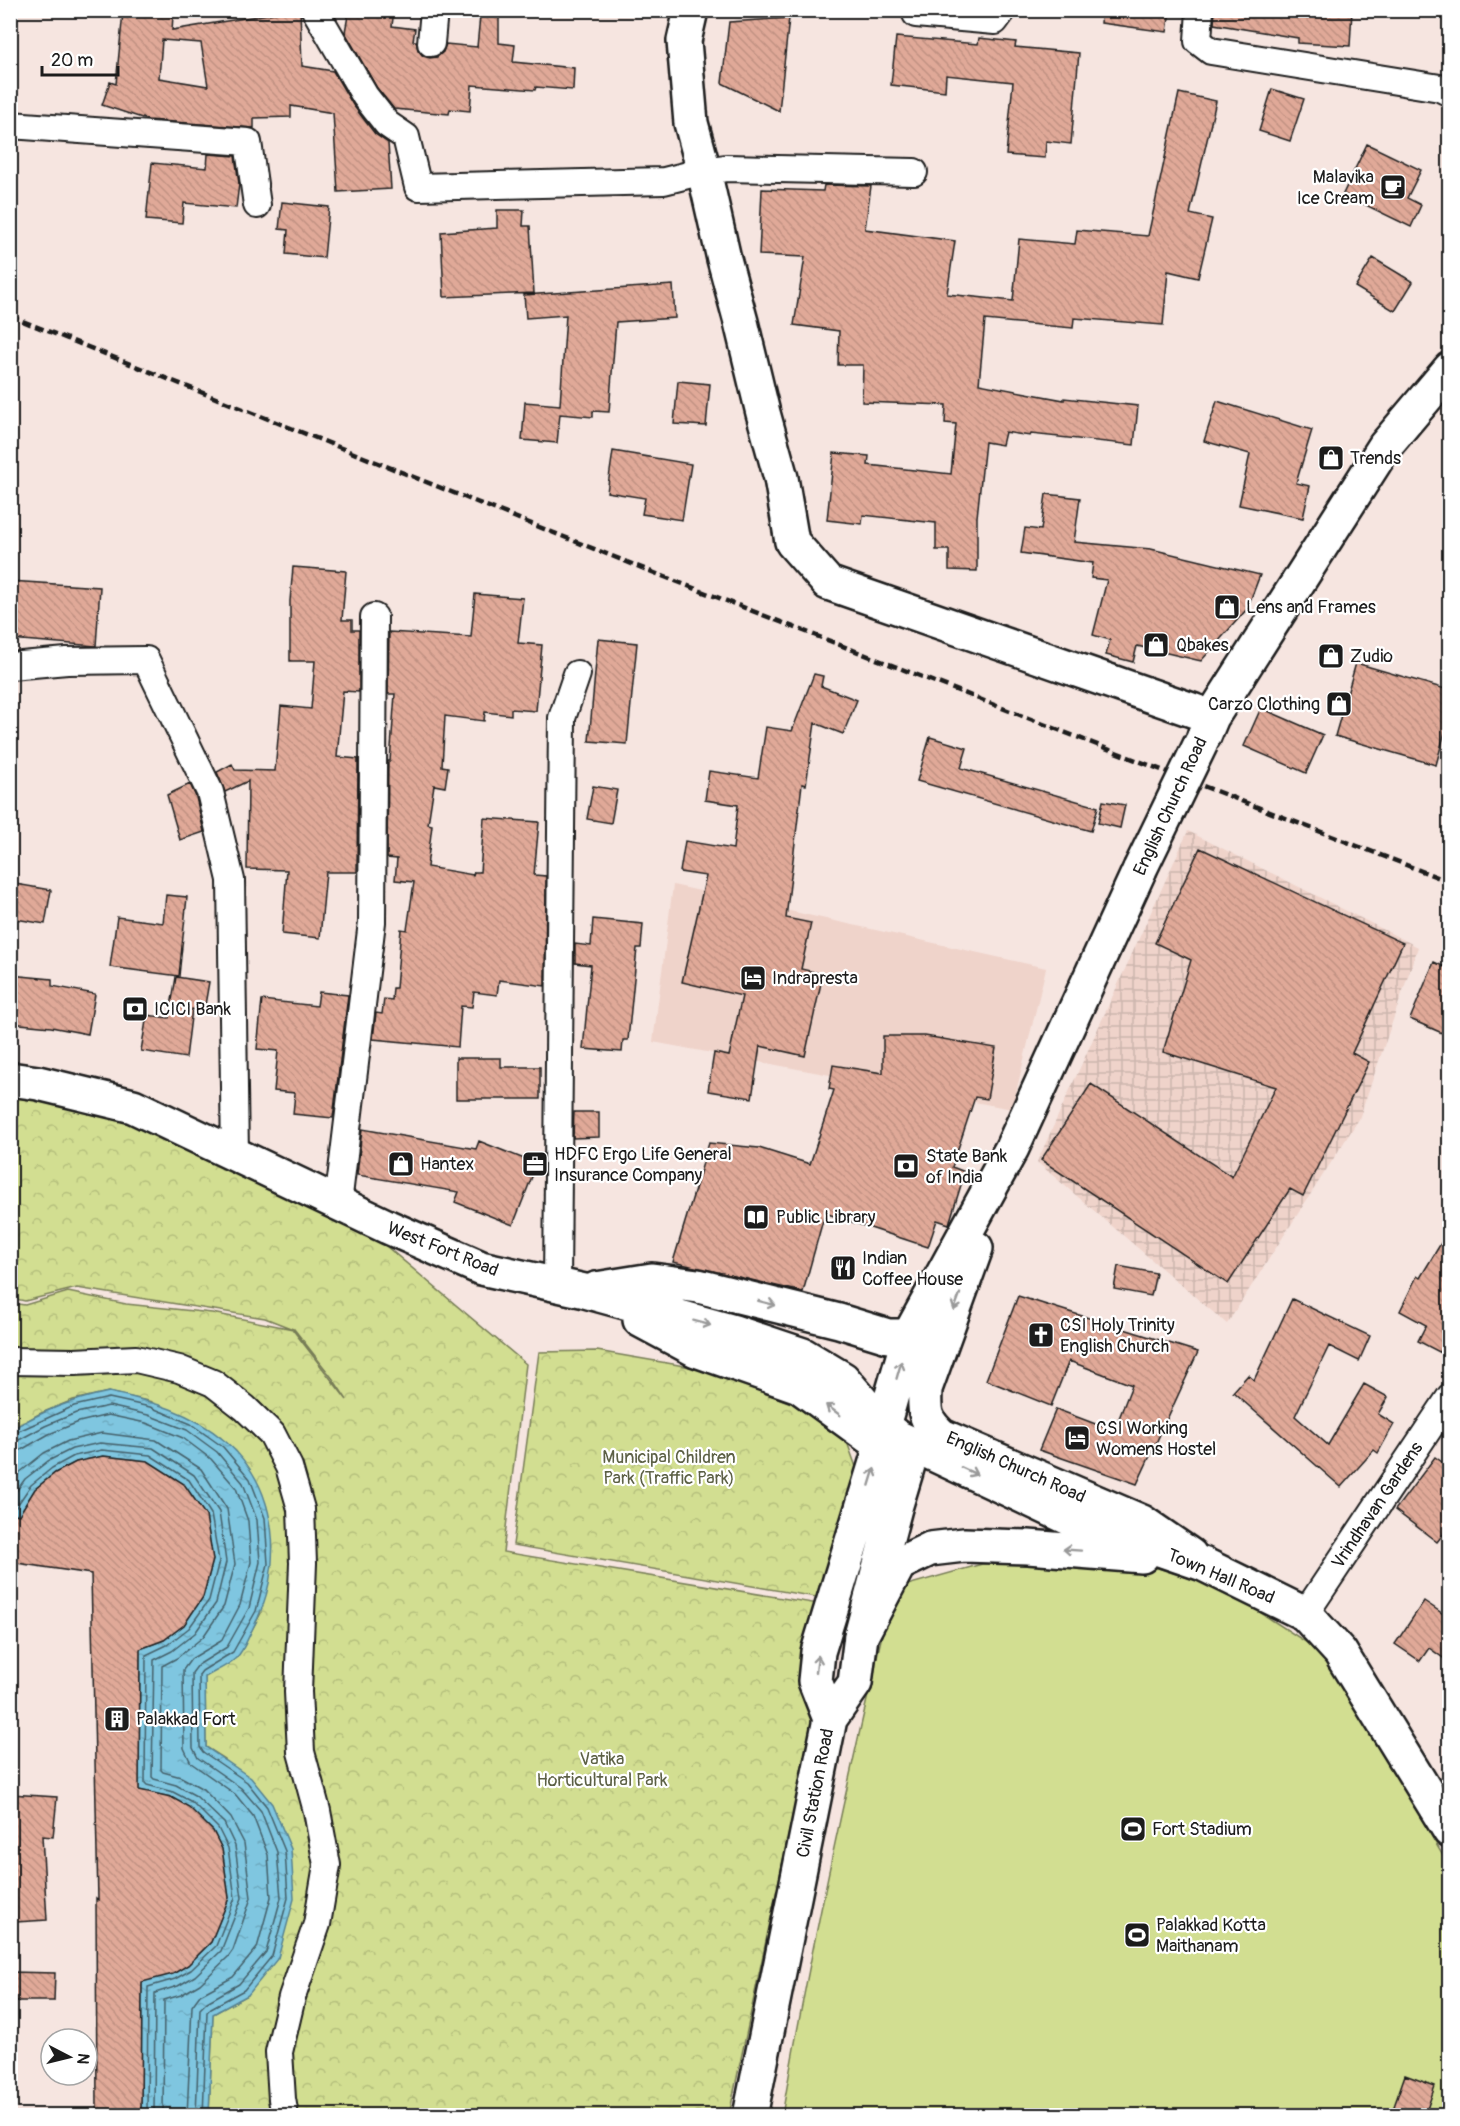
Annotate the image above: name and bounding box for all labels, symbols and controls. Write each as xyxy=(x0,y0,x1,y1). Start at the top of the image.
scale bar xyxy=(42,39,118,77)
text: 20 m xyxy=(51,49,93,72)
place label: Malavika Ice Cream xyxy=(1297,166,1374,210)
cafe icon: Malavika Ice Cream xyxy=(1378,172,1408,202)
shop icon: Trends xyxy=(1316,443,1346,473)
place label: Trends xyxy=(1350,447,1401,470)
shop icon: Lens and Frames xyxy=(1212,592,1242,622)
place label: Lens and Frames xyxy=(1246,596,1376,619)
shop icon: Qbakes xyxy=(1141,630,1171,660)
place label: Qbakes xyxy=(1176,634,1229,657)
shop icon: Zudio xyxy=(1316,641,1346,671)
place label: Zudio xyxy=(1350,645,1393,668)
shop icon: Carzo Clothing xyxy=(1324,689,1354,719)
place label: Carzo Clothing xyxy=(1208,693,1320,716)
street label: English Church Road xyxy=(1128,733,1213,879)
hotel icon: Indrapresta xyxy=(738,963,768,993)
place label: Indrapresta xyxy=(772,967,858,990)
bank icon: ICICI Bank xyxy=(120,994,150,1024)
place label: ICICI Bank xyxy=(154,998,232,1021)
place label: HDFC Ergo Life General Insurance Company xyxy=(554,1143,732,1187)
place label: State Bank of India xyxy=(926,1145,1008,1189)
shop icon: Hantex xyxy=(386,1149,416,1179)
office icon: HDFC Ergo Life General Insurance Company xyxy=(520,1149,550,1179)
bank icon: State Bank of India xyxy=(891,1151,921,1181)
place label: Hantex xyxy=(420,1153,474,1176)
library icon: Public Library xyxy=(741,1202,771,1232)
place label: Public Library xyxy=(776,1206,876,1229)
street label: West Fort Road xyxy=(384,1217,502,1282)
place label: Indian Coffee House xyxy=(862,1247,963,1291)
restaurant icon: Indian Coffee House xyxy=(828,1253,858,1283)
one-way arrow xyxy=(950,1292,961,1310)
one-way arrow xyxy=(757,1297,776,1309)
place label: CSI Holy Trinity English Church xyxy=(1060,1314,1175,1358)
one-way arrow xyxy=(693,1318,712,1329)
church icon: CSI Holy Trinity English Church xyxy=(1026,1320,1056,1350)
one-way arrow xyxy=(894,1361,905,1380)
one-way arrow xyxy=(825,1404,841,1416)
place label: CSI Working Womens Hostel xyxy=(1096,1417,1216,1461)
hotel icon: CSI Working Womens Hostel xyxy=(1062,1423,1092,1453)
street label: English Church Road xyxy=(942,1426,1089,1509)
street label: Vrindhavan Gardens xyxy=(1327,1438,1428,1573)
park label: Municipal Children Park (Traffic Park) xyxy=(602,1446,736,1490)
one-way arrow xyxy=(959,1465,977,1477)
one-way arrow xyxy=(867,1468,878,1487)
street label: Town Hall Road xyxy=(1164,1544,1278,1609)
one-way arrow xyxy=(1062,1545,1082,1556)
one-way arrow xyxy=(812,1654,823,1674)
building icon: Palakkad Fort xyxy=(102,1704,132,1734)
place label: Palakkad Fort xyxy=(136,1708,236,1731)
street label: Civil Station Road xyxy=(792,1726,839,1860)
park label: Vatika Horticultural Park xyxy=(536,1748,668,1792)
sports icon: Fort Stadium xyxy=(1118,1814,1148,1844)
place label: Fort Stadium xyxy=(1152,1818,1252,1841)
place label: Palakkad Kotta Maithanam xyxy=(1156,1914,1266,1958)
sports icon: Palakkad Kotta Maithanam xyxy=(1122,1920,1152,1950)
north arrow xyxy=(39,2027,99,2087)
text: N xyxy=(72,2052,93,2065)

